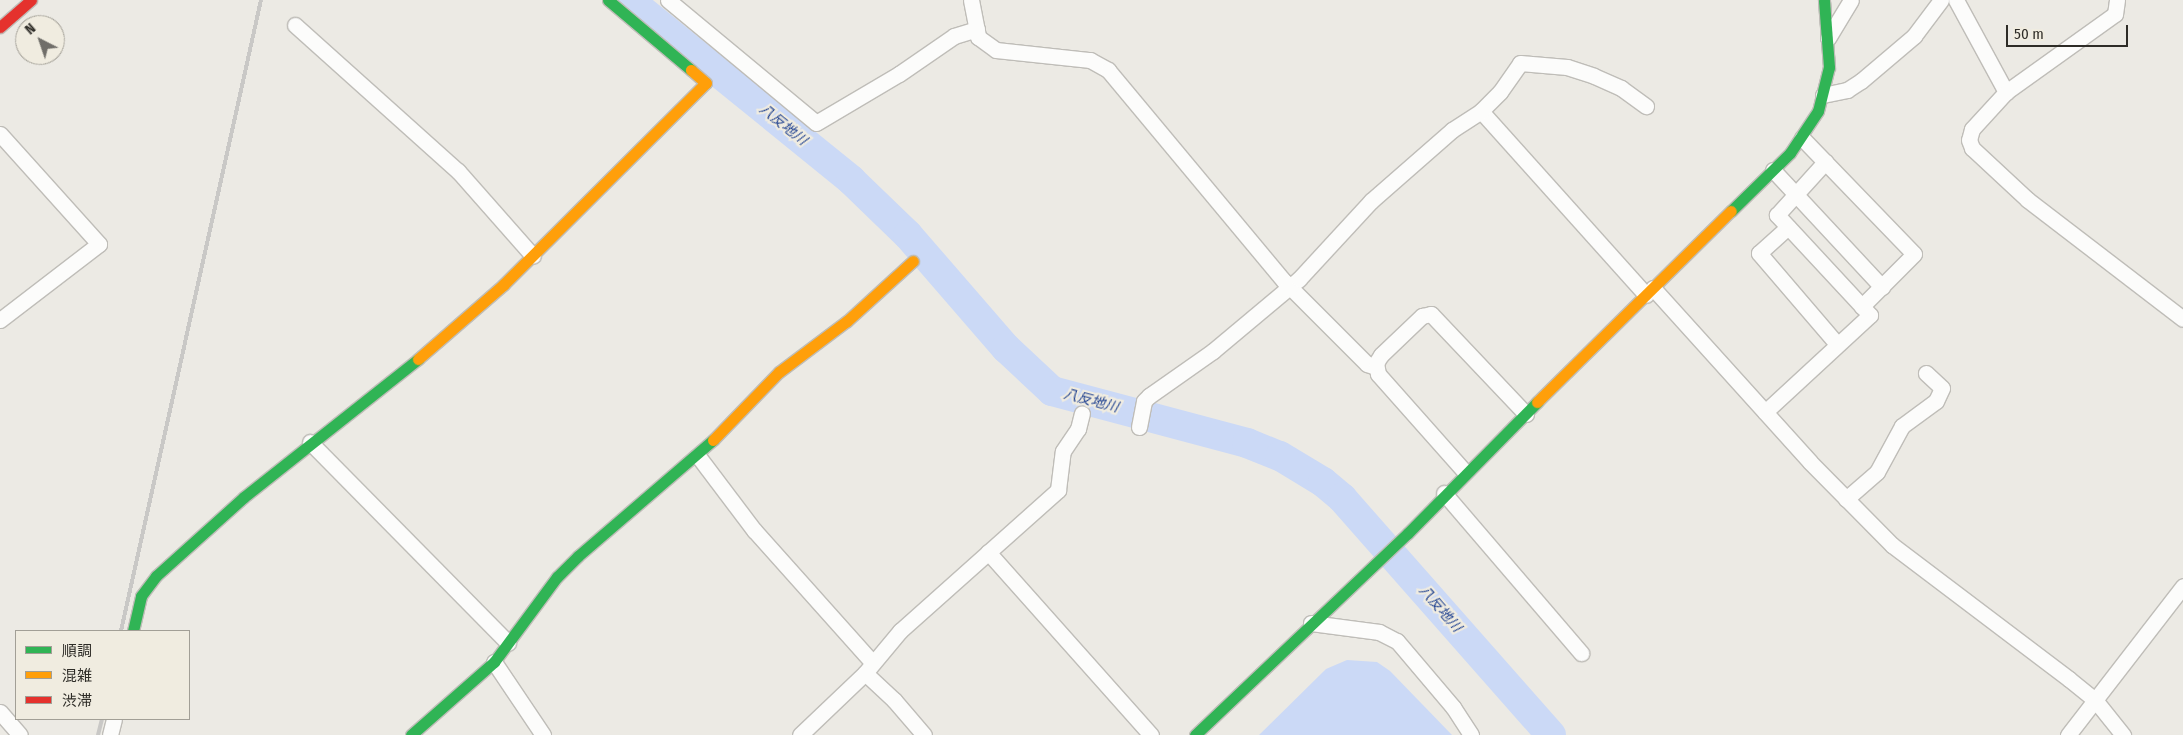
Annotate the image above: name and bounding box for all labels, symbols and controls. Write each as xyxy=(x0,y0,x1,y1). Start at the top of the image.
north arrow xyxy=(15,15,65,65)
scale bar xyxy=(2008,15,2130,47)
text: N xyxy=(22,20,39,38)
text: 50 m xyxy=(2014,25,2044,43)
water label: 八反地川 xyxy=(756,101,810,149)
water label: 八反地川 xyxy=(1062,386,1120,416)
water label: 八反地川 xyxy=(1415,582,1465,636)
legend xyxy=(15,630,190,720)
text: 順調 xyxy=(62,642,92,660)
text: 混雑 xyxy=(62,667,92,685)
text: 渋滞 xyxy=(62,692,92,710)

